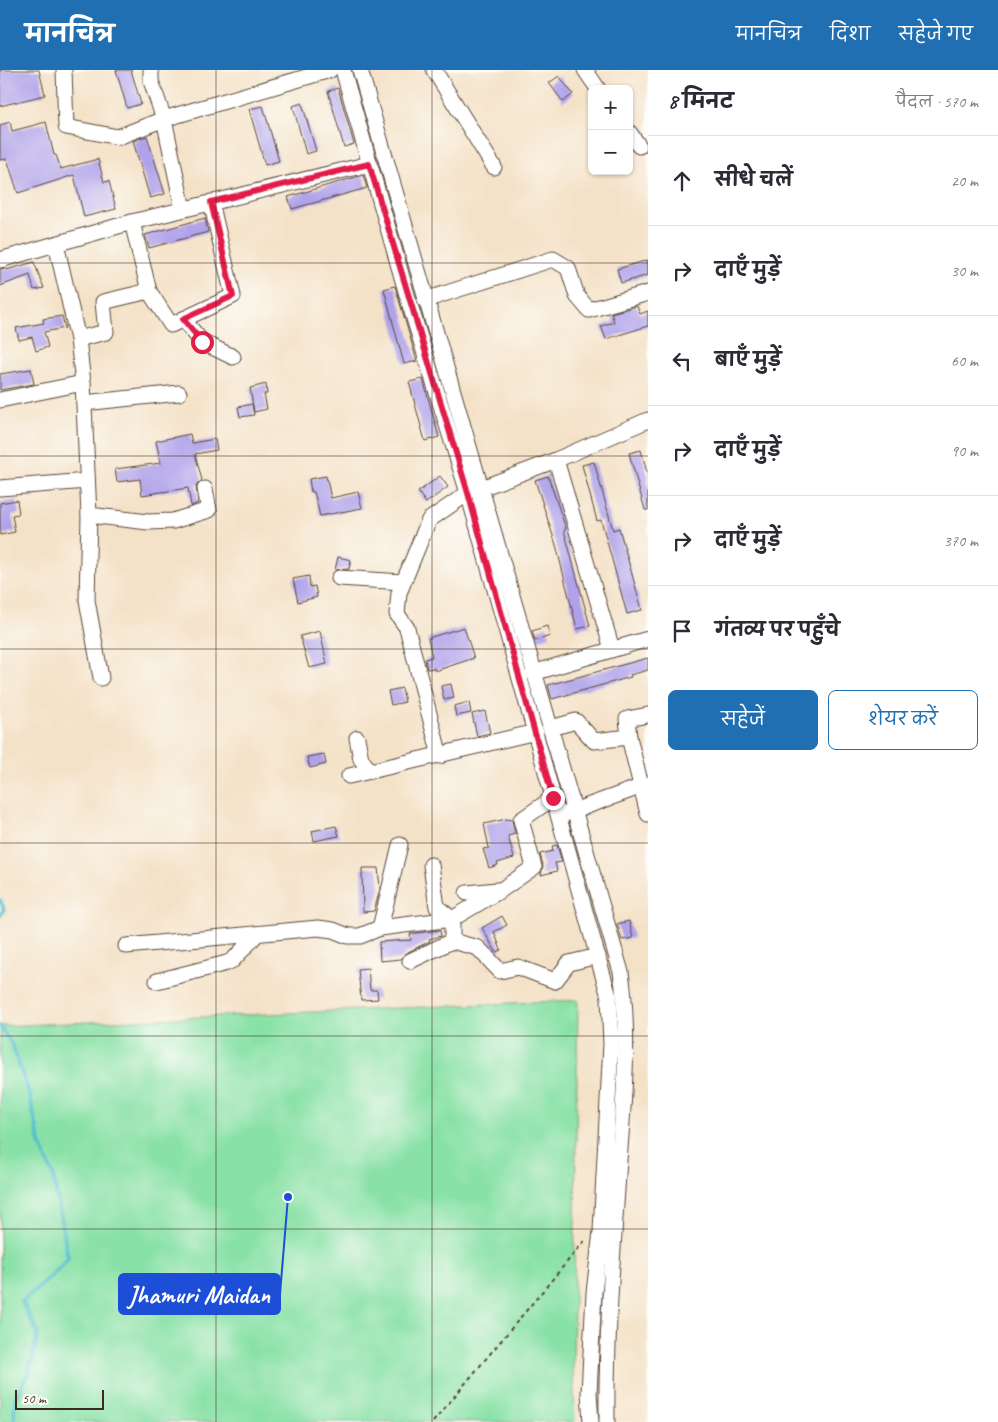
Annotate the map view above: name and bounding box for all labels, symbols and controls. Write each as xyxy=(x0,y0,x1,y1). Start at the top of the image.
text: मानचित्र xyxy=(25,19,114,49)
text: मानचित्र xyxy=(736,23,802,45)
text: दिशा xyxy=(830,23,870,45)
text: सहेजे गए xyxy=(898,23,973,45)
map controls xyxy=(588,85,633,175)
button: + xyxy=(588,85,633,130)
text: 8 मिनट xyxy=(668,88,734,114)
text: पैदल · 570 m xyxy=(896,92,978,112)
button: − xyxy=(588,130,633,175)
icon: ahead xyxy=(668,167,696,195)
text: सीधे चलें xyxy=(715,168,793,192)
text: 20 m xyxy=(951,171,978,191)
icon: right xyxy=(668,257,696,285)
text: दाएँ मुड़ें xyxy=(715,258,781,282)
text: 30 m xyxy=(951,261,978,281)
route start xyxy=(191,331,214,354)
icon: left xyxy=(668,347,696,375)
text: बाएँ मुड़ें xyxy=(715,348,781,372)
text: 60 m xyxy=(951,351,978,371)
icon: right xyxy=(668,437,696,465)
text: दाएँ मुड़ें xyxy=(715,438,781,462)
text: 90 m xyxy=(951,441,978,461)
icon: right xyxy=(668,527,696,555)
text: दाएँ मुड़ें xyxy=(715,528,781,552)
text: 370 m xyxy=(944,531,978,551)
icon: arrive xyxy=(668,617,696,645)
text: गंतव्य पर पहुँचे xyxy=(715,618,840,642)
button: सहेजें xyxy=(668,690,818,750)
button: शेयर करें xyxy=(828,690,978,750)
route end xyxy=(542,787,565,810)
callout: Jhamuri Maidan xyxy=(119,1274,280,1314)
text: Jhamuri Maidan xyxy=(126,1279,270,1311)
scale bar xyxy=(15,1387,104,1410)
text: 50 m xyxy=(22,1390,46,1407)

